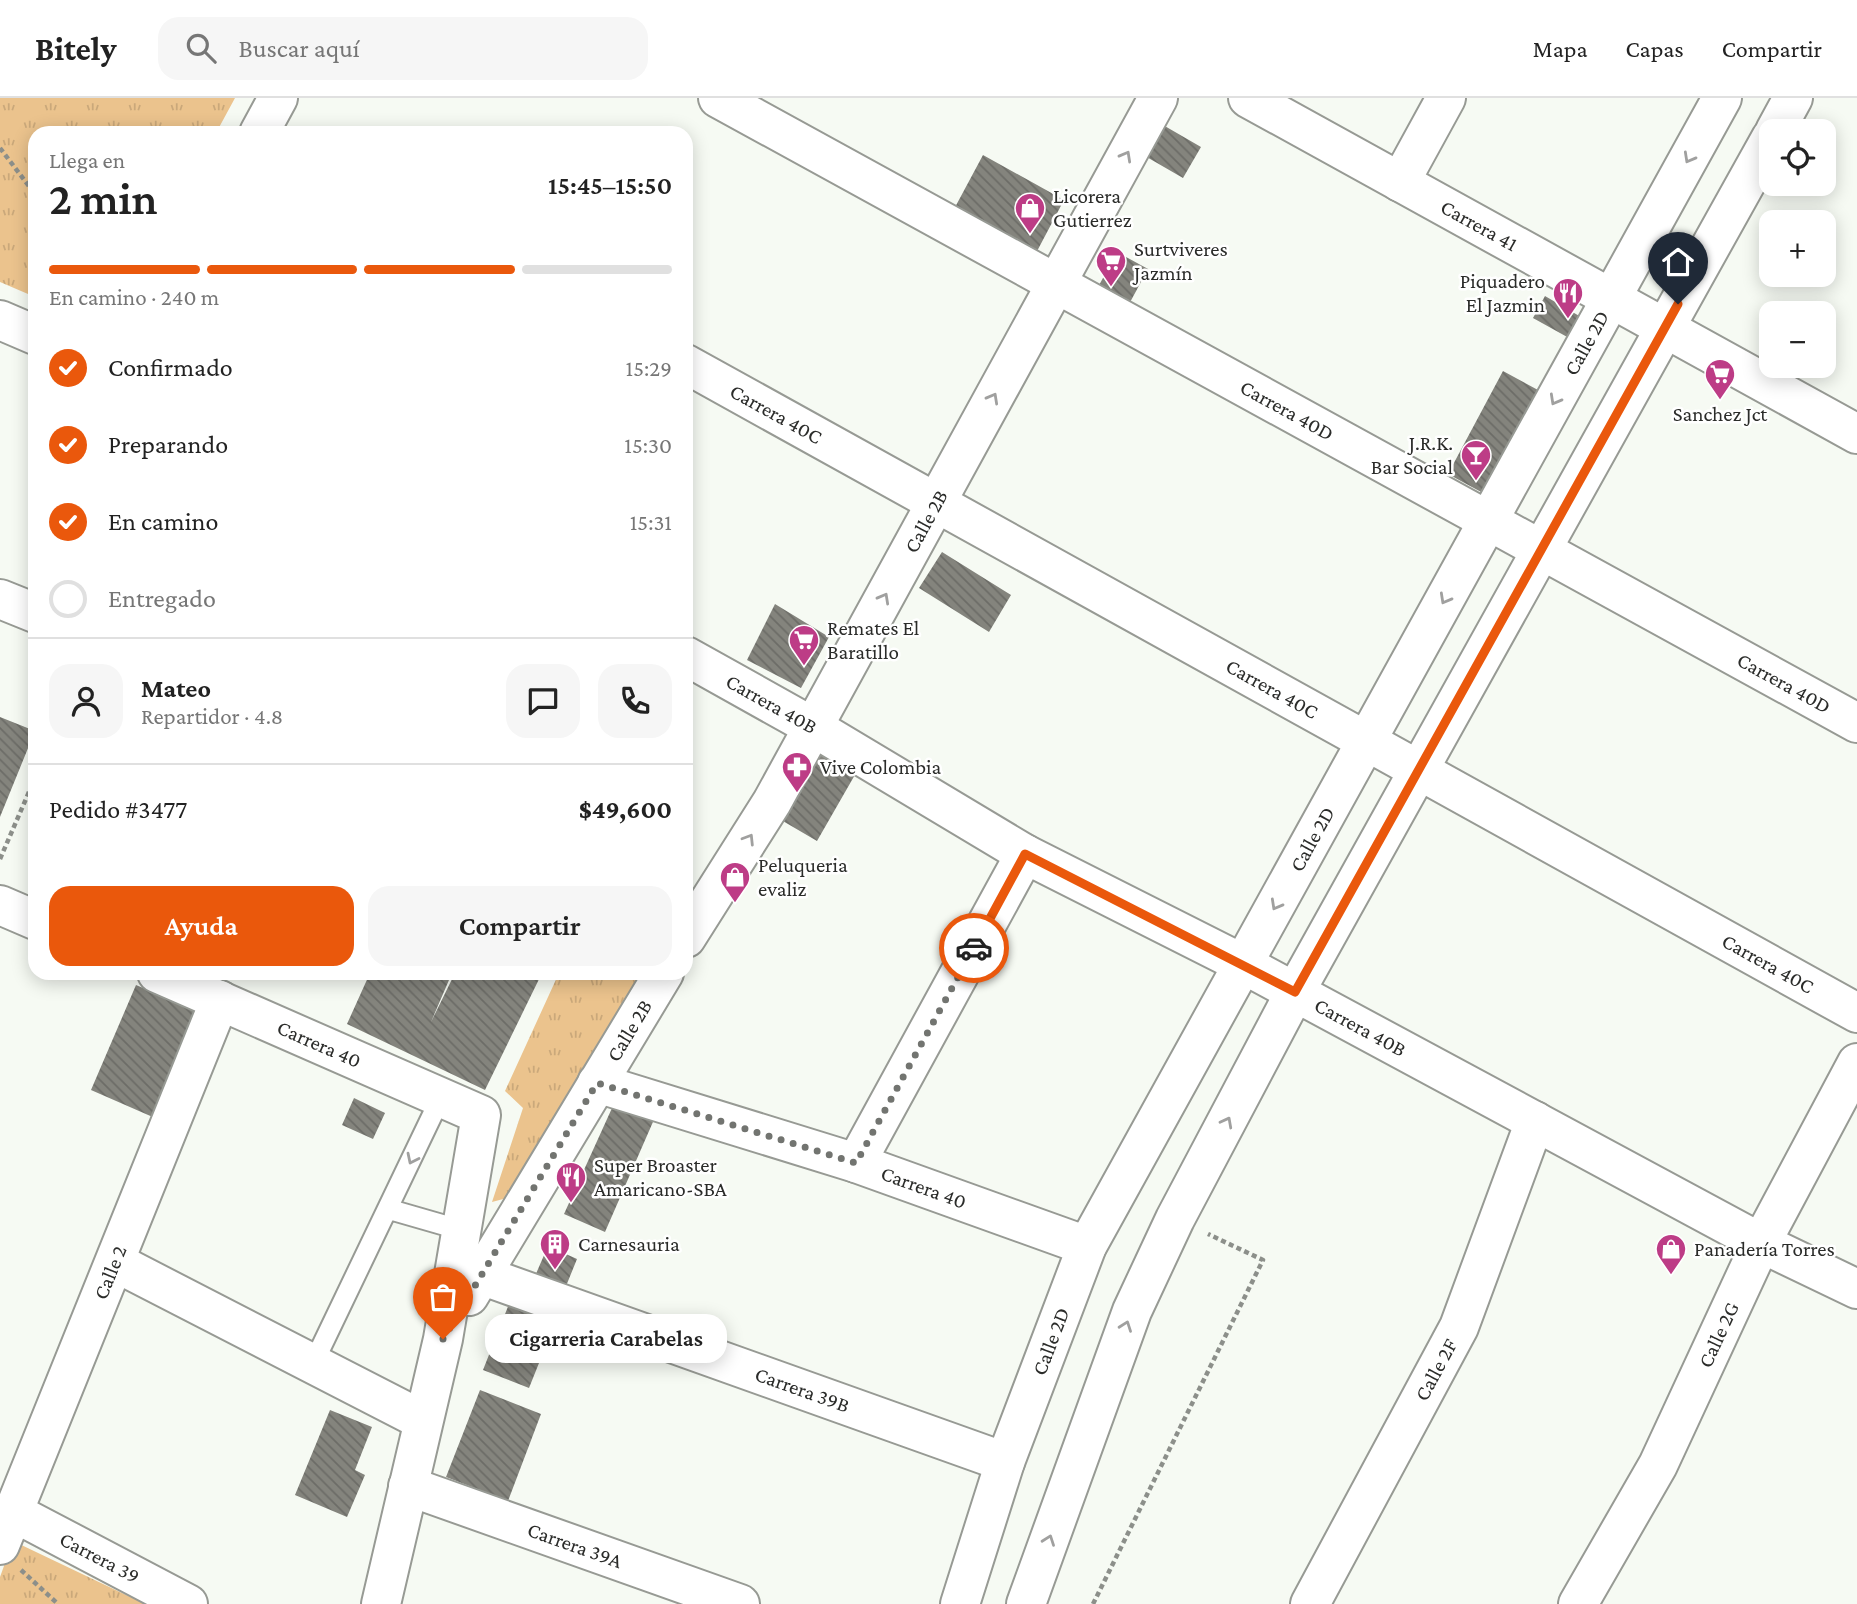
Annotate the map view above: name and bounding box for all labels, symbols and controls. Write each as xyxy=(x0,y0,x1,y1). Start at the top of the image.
search box xyxy=(158,17,648,80)
icon: search xyxy=(182,29,220,67)
text: Bitely xyxy=(35,30,116,67)
text: Buscar aquí xyxy=(238,34,360,63)
text: Mapa xyxy=(1533,35,1588,62)
text: Capas xyxy=(1626,35,1684,62)
text: Compartir xyxy=(1722,35,1822,62)
map controls xyxy=(1759,119,1836,378)
button: locate xyxy=(1759,119,1836,196)
text: Llega en xyxy=(49,147,125,173)
one-way arrow xyxy=(1684,150,1697,163)
one-way arrow xyxy=(1118,151,1131,163)
text: 15:45–15:50 xyxy=(548,171,672,200)
text: 2 min xyxy=(49,173,157,224)
place label: Licorera Gutierrez xyxy=(1053,184,1132,232)
shop icon: Licorera Gutierrez xyxy=(1013,191,1047,235)
street label: Carrera 41 xyxy=(1436,195,1522,256)
button: + xyxy=(1759,210,1836,287)
pin xyxy=(1648,232,1708,304)
place label: Surtviveres Jazmín xyxy=(1132,237,1228,285)
icon: home xyxy=(1659,243,1697,281)
supermarket icon: Surtviveres Jazmín xyxy=(1094,244,1128,288)
place label: Piquadero El Jazmin xyxy=(1460,269,1545,317)
restaurant icon: Piquadero El Jazmin xyxy=(1551,276,1585,320)
text: En camino · 240 m xyxy=(49,284,219,310)
button: − xyxy=(1759,301,1836,378)
street label: Calle 2D xyxy=(1559,306,1614,380)
icon: check xyxy=(49,349,87,387)
text: Confirmado xyxy=(108,353,233,382)
text: 15:29 xyxy=(626,355,672,381)
supermarket icon: Sanchez Jct xyxy=(1703,357,1737,401)
street label: Carrera 40D xyxy=(1236,375,1338,446)
street label: Carrera 40C xyxy=(726,379,826,449)
one-way arrow xyxy=(1550,392,1563,405)
one-way arrow xyxy=(985,393,998,405)
place label: Sanchez Jct xyxy=(1673,402,1768,426)
icon: check xyxy=(49,426,87,464)
text: Preparando xyxy=(108,430,228,459)
place label: J.R.K. Bar Social xyxy=(1371,431,1453,479)
text: 15:30 xyxy=(624,432,672,458)
bar icon: J.R.K. Bar Social xyxy=(1459,438,1493,482)
street label: Calle 2B xyxy=(899,486,953,557)
icon: check xyxy=(49,503,87,541)
text: En camino xyxy=(108,507,218,536)
text: 15:31 xyxy=(630,509,672,535)
text: Entregado xyxy=(108,584,216,613)
one-way arrow xyxy=(1440,592,1453,604)
one-way arrow xyxy=(876,593,889,605)
place label: Remates El Baratillo xyxy=(827,616,919,664)
supermarket icon: Remates El Baratillo xyxy=(787,623,821,667)
street label: Carrera 40D xyxy=(1733,648,1835,718)
street label: Carrera 40C xyxy=(1222,654,1322,724)
button: person xyxy=(49,664,123,738)
button: chat xyxy=(506,664,580,738)
button: phone xyxy=(598,664,672,738)
street label: Carrera 40B xyxy=(722,669,821,739)
text: Mateo xyxy=(141,674,211,703)
text: Repartidor · 4.8 xyxy=(141,703,283,729)
pharmacy icon: Vive Colombia xyxy=(780,750,814,794)
place label: Vive Colombia xyxy=(820,755,942,779)
text: Pedido #3477 xyxy=(49,795,187,824)
text: $49,600 xyxy=(579,795,672,824)
street label: Calle 2D xyxy=(1285,803,1340,876)
one-way arrow xyxy=(740,834,753,847)
place label: Peluqueria evaliz xyxy=(758,853,848,901)
shop icon: Peluqueria evaliz xyxy=(718,860,752,904)
button: Ayuda xyxy=(49,886,354,966)
button: Compartir xyxy=(368,886,672,966)
one-way arrow xyxy=(1271,898,1284,910)
courier xyxy=(939,913,1009,983)
icon: car xyxy=(955,929,993,967)
street label: Carrera 40C xyxy=(1718,929,1818,999)
street label: Carrera 40B xyxy=(1310,993,1410,1062)
street label: Calle 2B xyxy=(601,995,657,1066)
street label: Carrera 40 xyxy=(273,1015,365,1073)
one-way arrow xyxy=(1218,1117,1232,1129)
one-way arrow xyxy=(406,1152,420,1164)
place label: Super Broaster Amaricano-SBA xyxy=(594,1153,727,1201)
restaurant icon: Super Broaster Amaricano-SBA xyxy=(554,1160,588,1204)
street label: Carrera 40 xyxy=(878,1161,970,1214)
building icon: Carnesauria xyxy=(538,1227,572,1271)
place label: Carnesauria xyxy=(578,1232,680,1256)
shop icon: Panadería Torres xyxy=(1654,1232,1688,1276)
place label: Panadería Torres xyxy=(1694,1237,1835,1261)
street label: Calle 2 xyxy=(88,1242,132,1303)
pin xyxy=(413,1267,473,1339)
icon: bag xyxy=(424,1278,462,1316)
street label: Calle 2G xyxy=(1693,1298,1744,1371)
street label: Calle 2D xyxy=(1027,1304,1074,1378)
callout: Cigarreria Carabelas xyxy=(485,1314,726,1364)
one-way arrow xyxy=(1118,1320,1132,1332)
text: Cigarreria Carabelas xyxy=(509,1325,703,1351)
street label: Calle 2F xyxy=(1410,1334,1463,1405)
street label: Carrera 39B xyxy=(752,1362,853,1417)
street label: Carrera 39A xyxy=(524,1517,625,1573)
street label: Carrera 39 xyxy=(56,1527,144,1588)
one-way arrow xyxy=(1041,1534,1055,1546)

